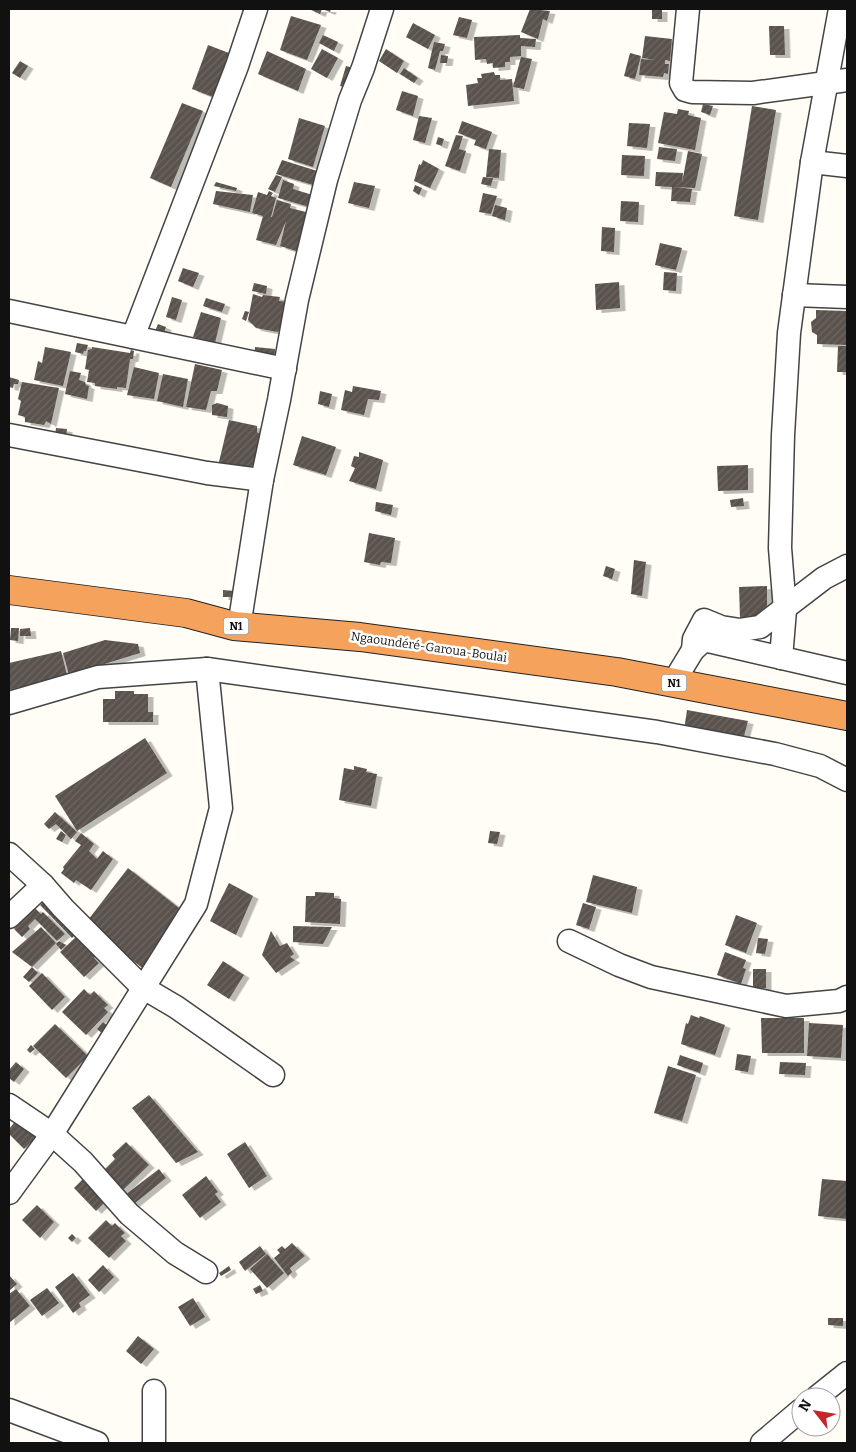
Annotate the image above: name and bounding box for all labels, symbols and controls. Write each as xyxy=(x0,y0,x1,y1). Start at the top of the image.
road number: N1 xyxy=(224,618,248,634)
street label: Ngaoundéré-Garoua-Boulai xyxy=(350,629,508,665)
road number: N1 xyxy=(662,674,686,691)
north arrow xyxy=(791,1387,841,1437)
text: N xyxy=(795,1396,815,1415)

